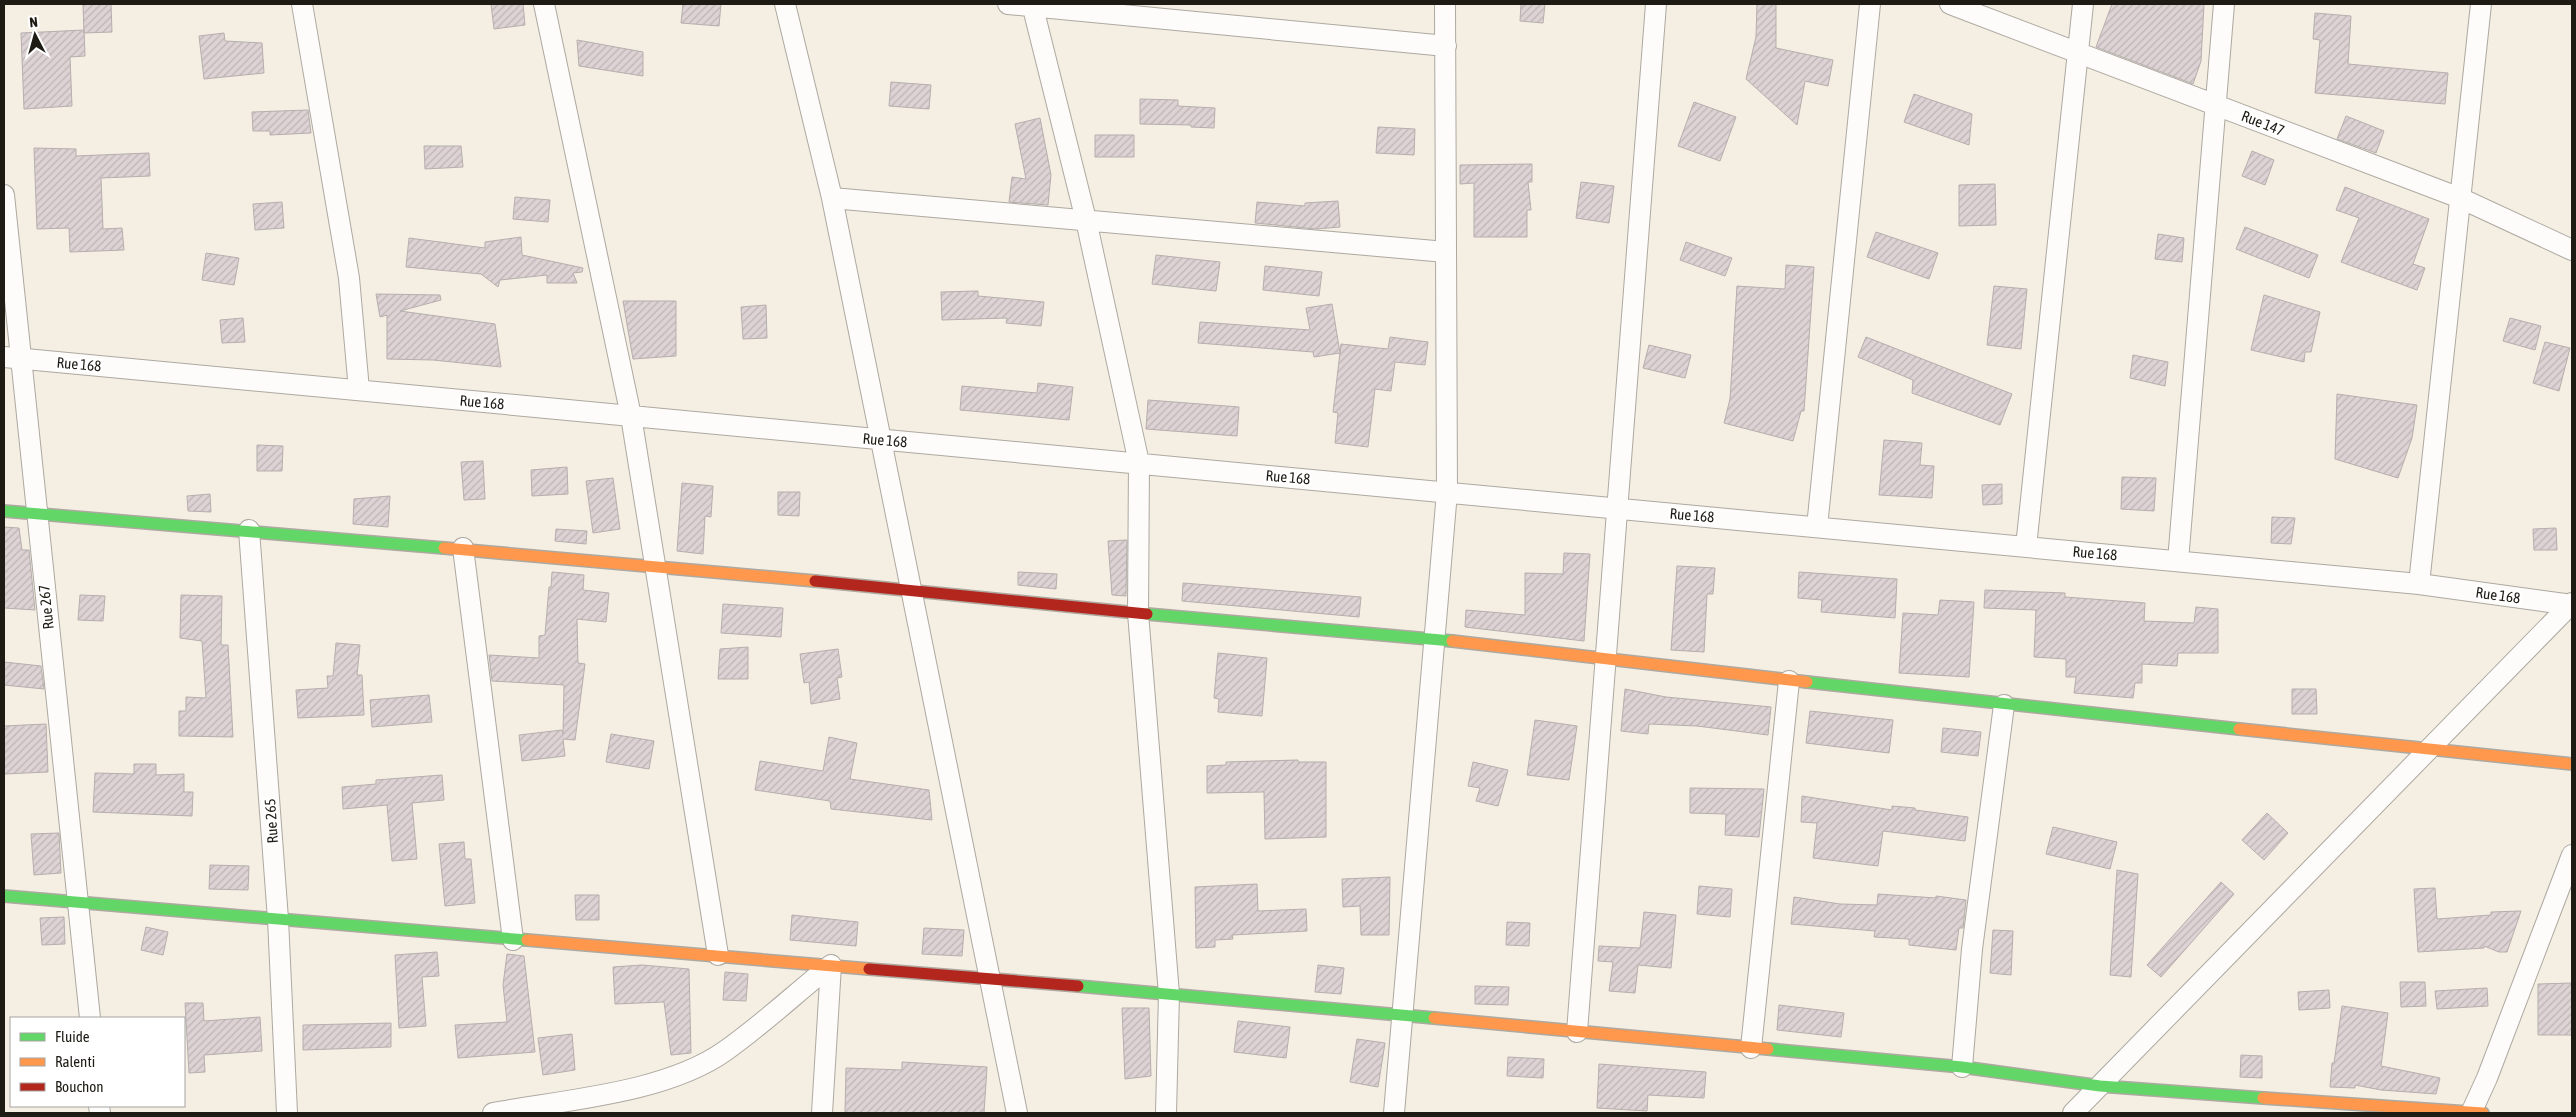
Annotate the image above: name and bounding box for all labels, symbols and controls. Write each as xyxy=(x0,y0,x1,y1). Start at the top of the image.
north arrow xyxy=(10,10,60,60)
text: N xyxy=(29,14,39,30)
street label: Rue 147 xyxy=(2239,107,2287,139)
street label: Rue 168 xyxy=(56,354,102,374)
street label: Rue 168 xyxy=(459,392,505,412)
street label: Rue 168 xyxy=(862,430,908,450)
street label: Rue 168 xyxy=(1265,467,1311,487)
street label: Rue 168 xyxy=(1669,505,1715,525)
street label: Rue 168 xyxy=(2072,543,2118,563)
street label: Rue 168 xyxy=(2475,583,2521,607)
street label: Rue 267 xyxy=(35,584,57,630)
street label: Rue 265 xyxy=(261,798,281,844)
legend xyxy=(10,1017,185,1107)
text: Fluide xyxy=(55,1028,90,1045)
text: Ralenti xyxy=(55,1053,95,1070)
text: Bouchon xyxy=(55,1078,104,1095)

